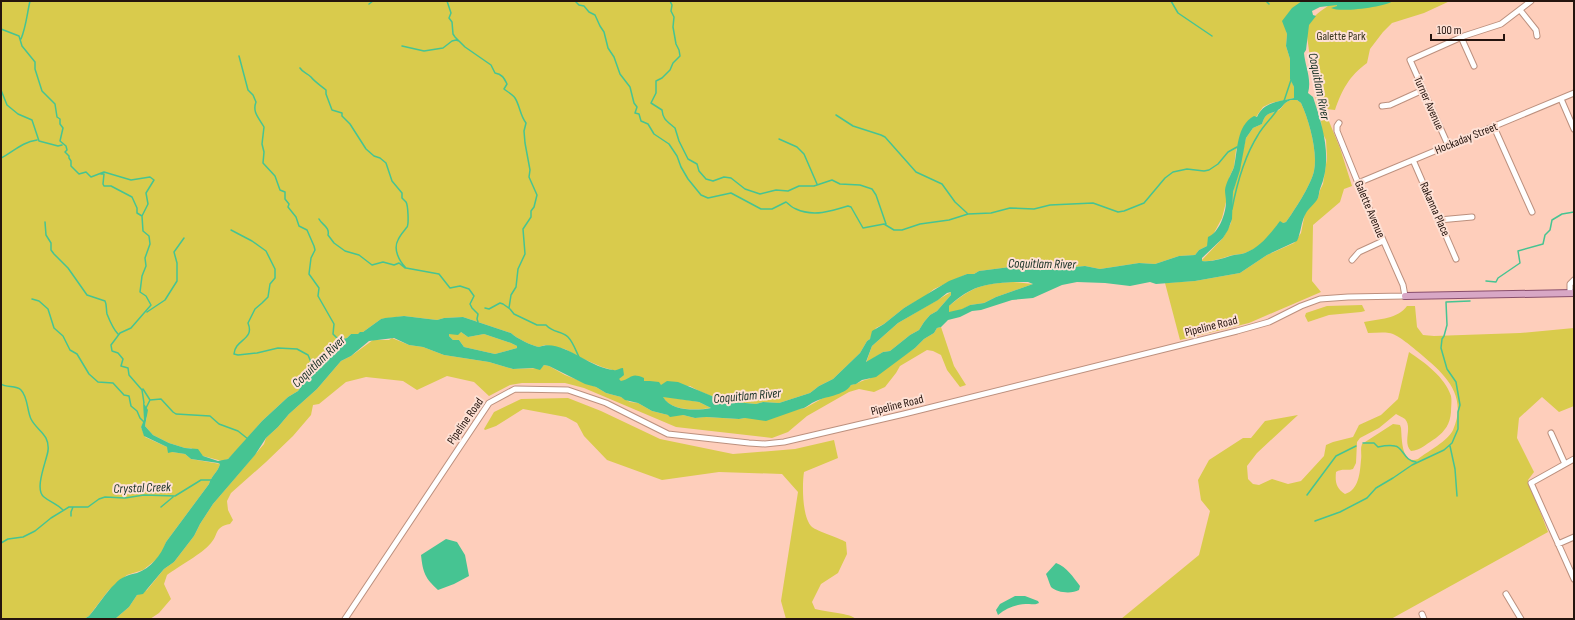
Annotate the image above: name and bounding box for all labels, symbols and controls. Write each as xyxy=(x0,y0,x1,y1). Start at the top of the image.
scale bar xyxy=(1431,16,1504,42)
text: 100 m xyxy=(1437,23,1462,38)
park label: Galette Park xyxy=(1316,29,1366,44)
water label: Coquitlam River xyxy=(1305,51,1334,122)
street label: Turner Avenue xyxy=(1410,74,1447,133)
street label: Hockaday Street xyxy=(1433,119,1500,158)
street label: Galette Avenue xyxy=(1351,178,1388,240)
street label: Rakanna Place xyxy=(1416,180,1453,239)
water label: Coquitlam River xyxy=(1008,255,1077,273)
street label: Pipeline Road xyxy=(1183,313,1239,340)
water label: Coquitlam River xyxy=(289,331,350,391)
water label: Coquitlam River xyxy=(713,385,783,407)
street label: Pipeline Road xyxy=(869,392,925,419)
street label: Pipeline Road xyxy=(444,395,487,448)
water label: Crystal Creek xyxy=(113,479,172,497)

